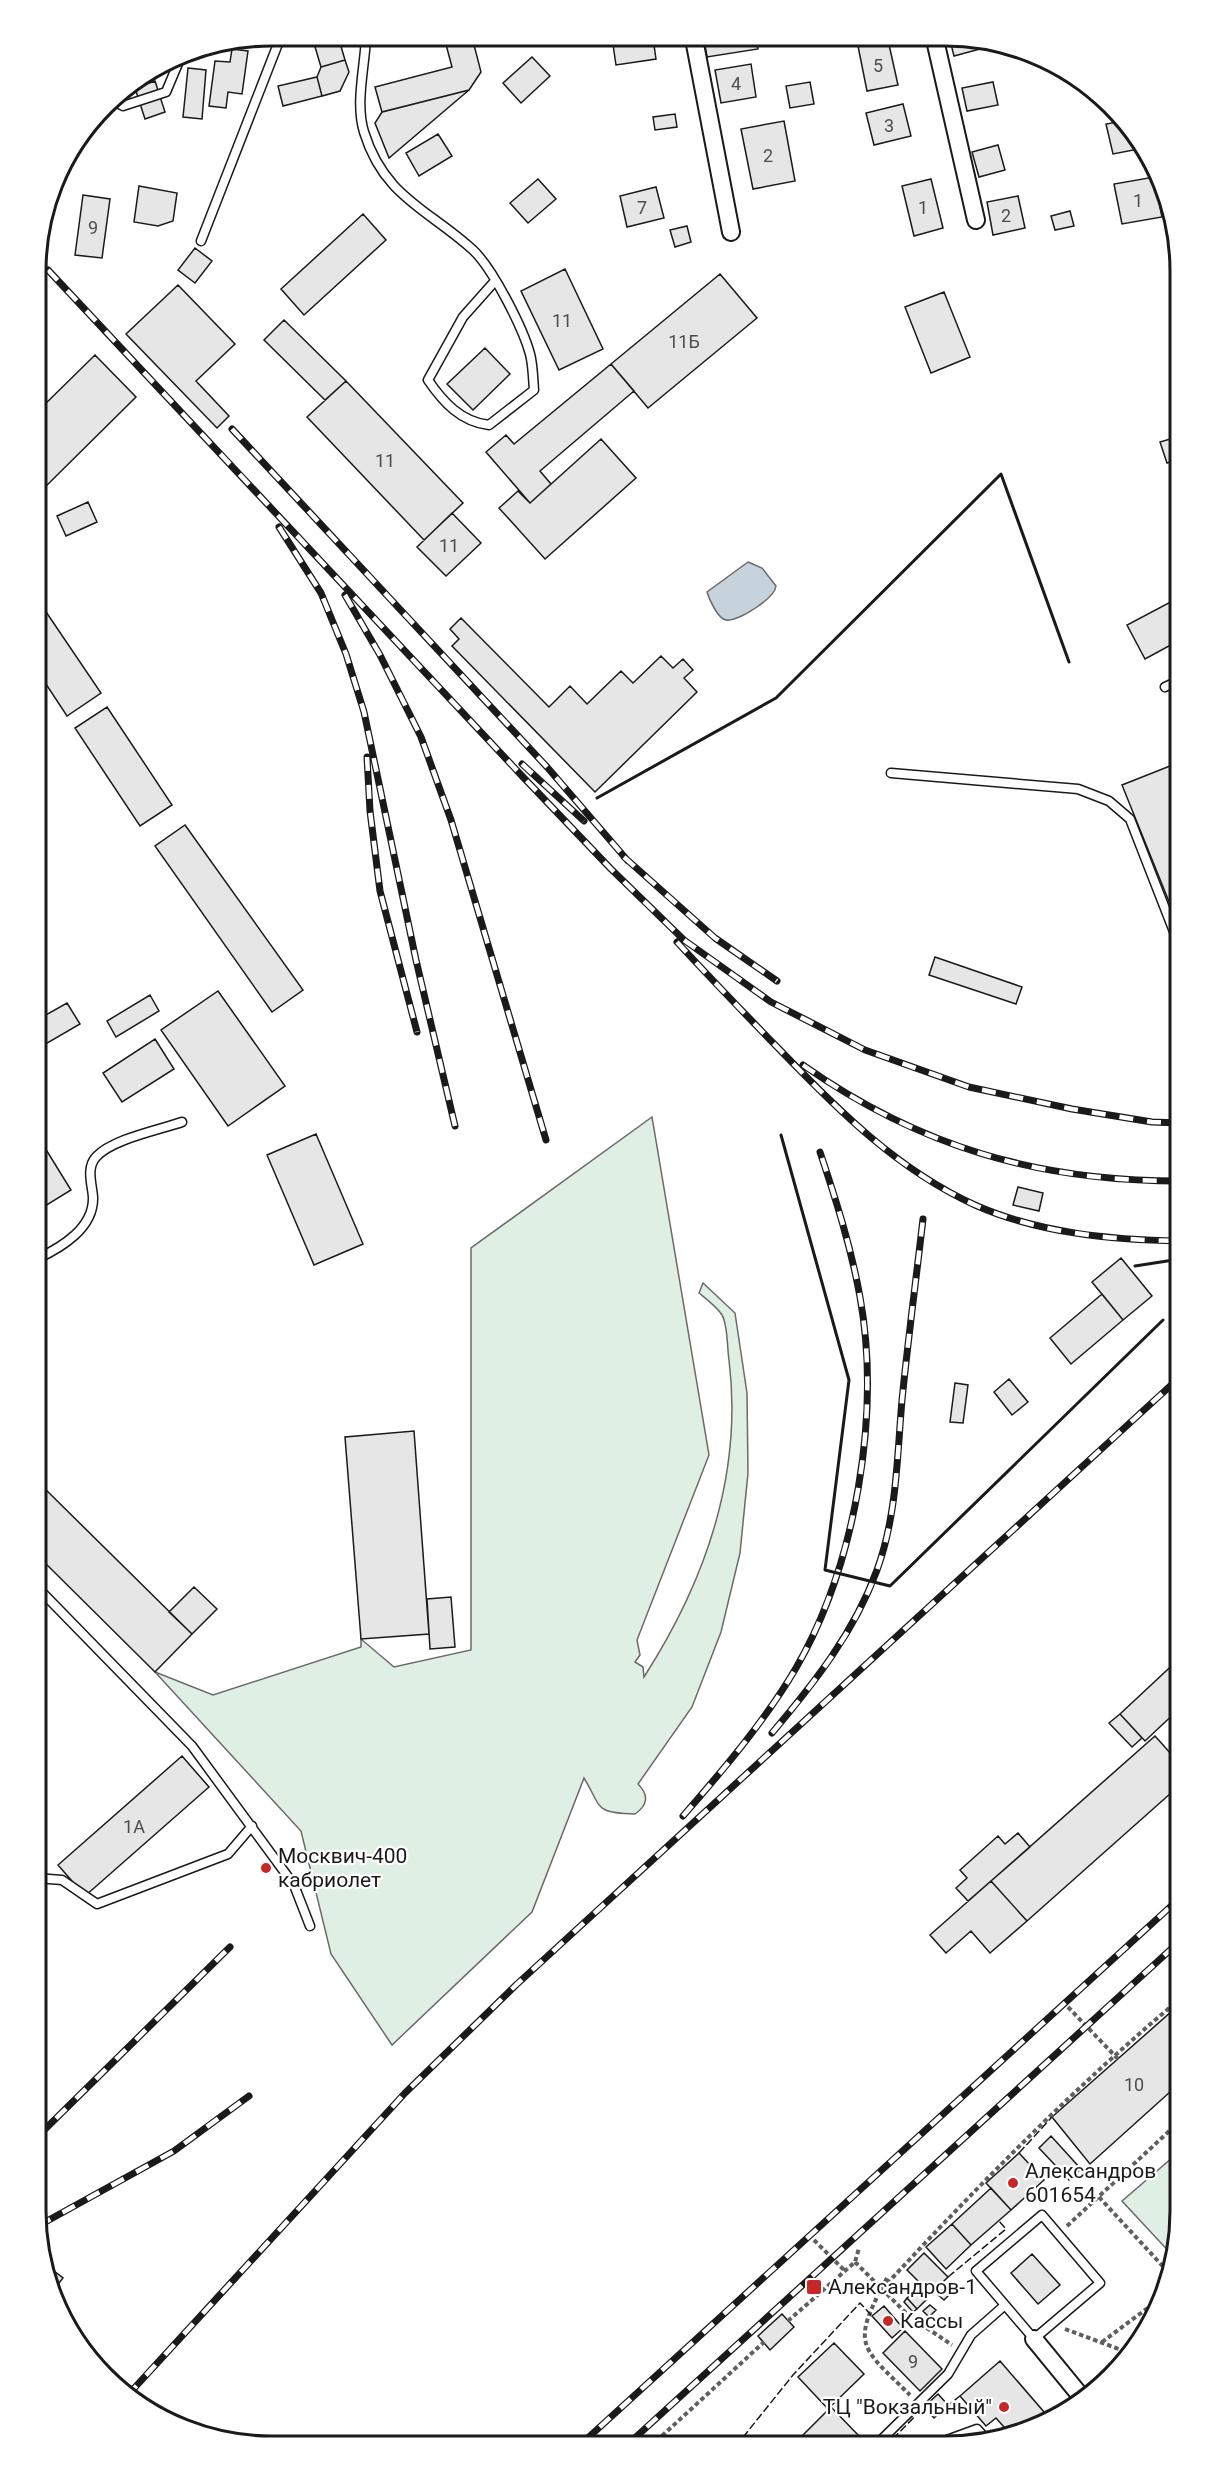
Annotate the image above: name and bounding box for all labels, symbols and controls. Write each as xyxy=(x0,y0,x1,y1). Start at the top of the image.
house number: 5 xyxy=(873,55,883,76)
house number: 4 xyxy=(731,73,741,94)
house number: 3 xyxy=(884,115,894,136)
house number: 2 xyxy=(763,145,773,166)
house number: 1 xyxy=(1133,190,1143,211)
house number: 7 xyxy=(637,197,647,218)
house number: 1 xyxy=(918,197,928,218)
house number: 2 xyxy=(1001,205,1011,226)
house number: 9 xyxy=(88,217,98,238)
house number: 11 xyxy=(552,310,572,331)
house number: 11Б xyxy=(668,331,700,352)
house number: 11 xyxy=(375,450,395,471)
house number: 11 xyxy=(439,535,459,556)
house number: 1А xyxy=(123,1816,145,1837)
place label: Москвич-400 кабриолет xyxy=(278,1844,407,1892)
marker: Москвич-400 кабриолет xyxy=(259,1861,273,1875)
house number: 10 xyxy=(1124,2074,1144,2095)
place label: Александров 601654 xyxy=(1025,2159,1156,2207)
marker: Александров 601654 xyxy=(1006,2176,1020,2190)
place label: Александров-1 xyxy=(828,2275,977,2299)
marker: Александров-1 xyxy=(805,2278,823,2296)
place label: Кассы xyxy=(900,2309,963,2333)
marker: Кассы xyxy=(881,2314,895,2328)
house number: 9 xyxy=(908,2351,918,2372)
place label: ТЦ "Вокзальный" xyxy=(823,2395,992,2419)
marker: ТЦ "Вокзальный" xyxy=(997,2400,1011,2414)

